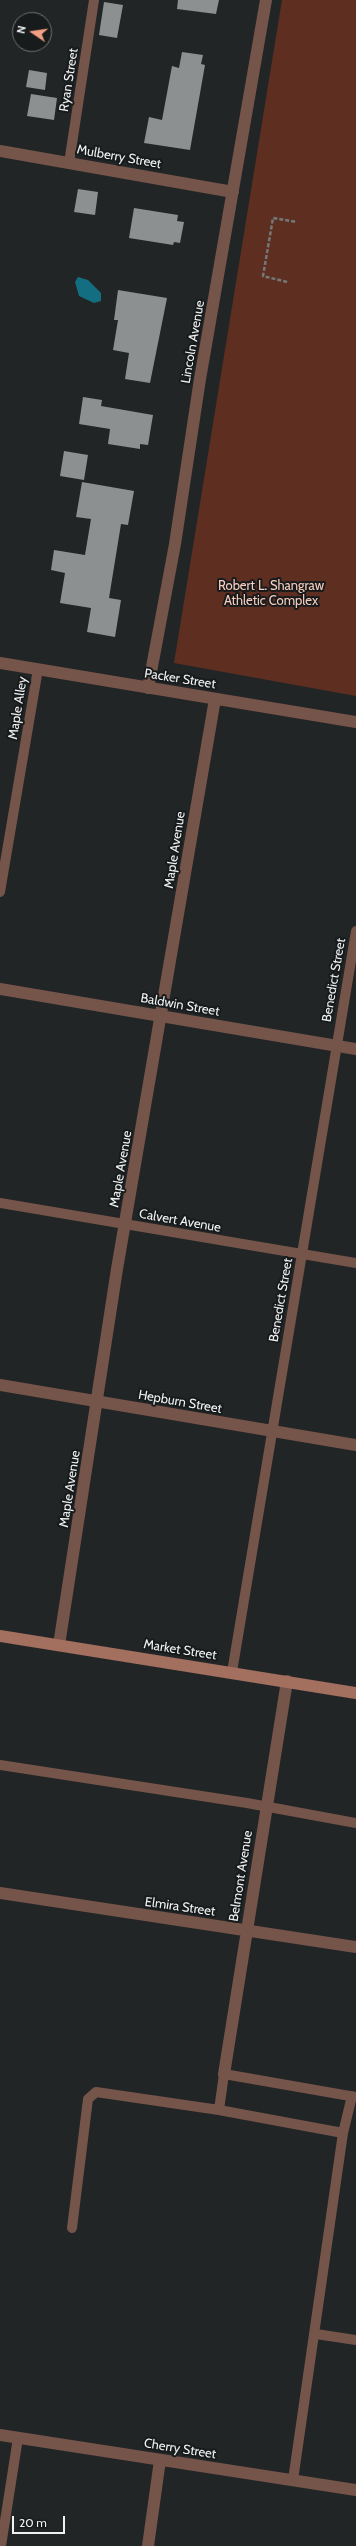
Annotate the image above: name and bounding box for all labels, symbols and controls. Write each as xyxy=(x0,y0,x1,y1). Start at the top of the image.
north arrow xyxy=(12,12,52,52)
text: N xyxy=(14,24,29,35)
street label: Ryan Street xyxy=(56,47,82,113)
street label: Mulberry Street xyxy=(76,142,162,172)
street label: Lincoln Avenue xyxy=(178,299,208,385)
park label: Robert L. Shangraw Athletic Complex xyxy=(218,578,324,609)
street label: Packer Street xyxy=(143,666,217,692)
street label: Maple Alley xyxy=(5,675,31,741)
street label: Maple Avenue xyxy=(161,810,189,890)
street label: Benedict Street xyxy=(319,937,349,1023)
street label: Baldwin Street xyxy=(139,990,221,1020)
street label: Maple Avenue xyxy=(107,1129,135,1209)
street label: Calvert Avenue xyxy=(138,1206,222,1236)
street label: Benedict Street xyxy=(266,1257,296,1343)
street label: Hepburn Street xyxy=(137,1387,223,1417)
street label: Maple Avenue xyxy=(56,1449,84,1529)
street label: Market Street xyxy=(142,1637,218,1663)
street label: Belmont Avenue xyxy=(226,1829,256,1923)
street label: Elmira Street xyxy=(144,1894,216,1920)
street label: Cherry Street xyxy=(143,2436,217,2462)
scale bar xyxy=(14,2508,67,2534)
text: 20 m xyxy=(19,2515,47,2530)

